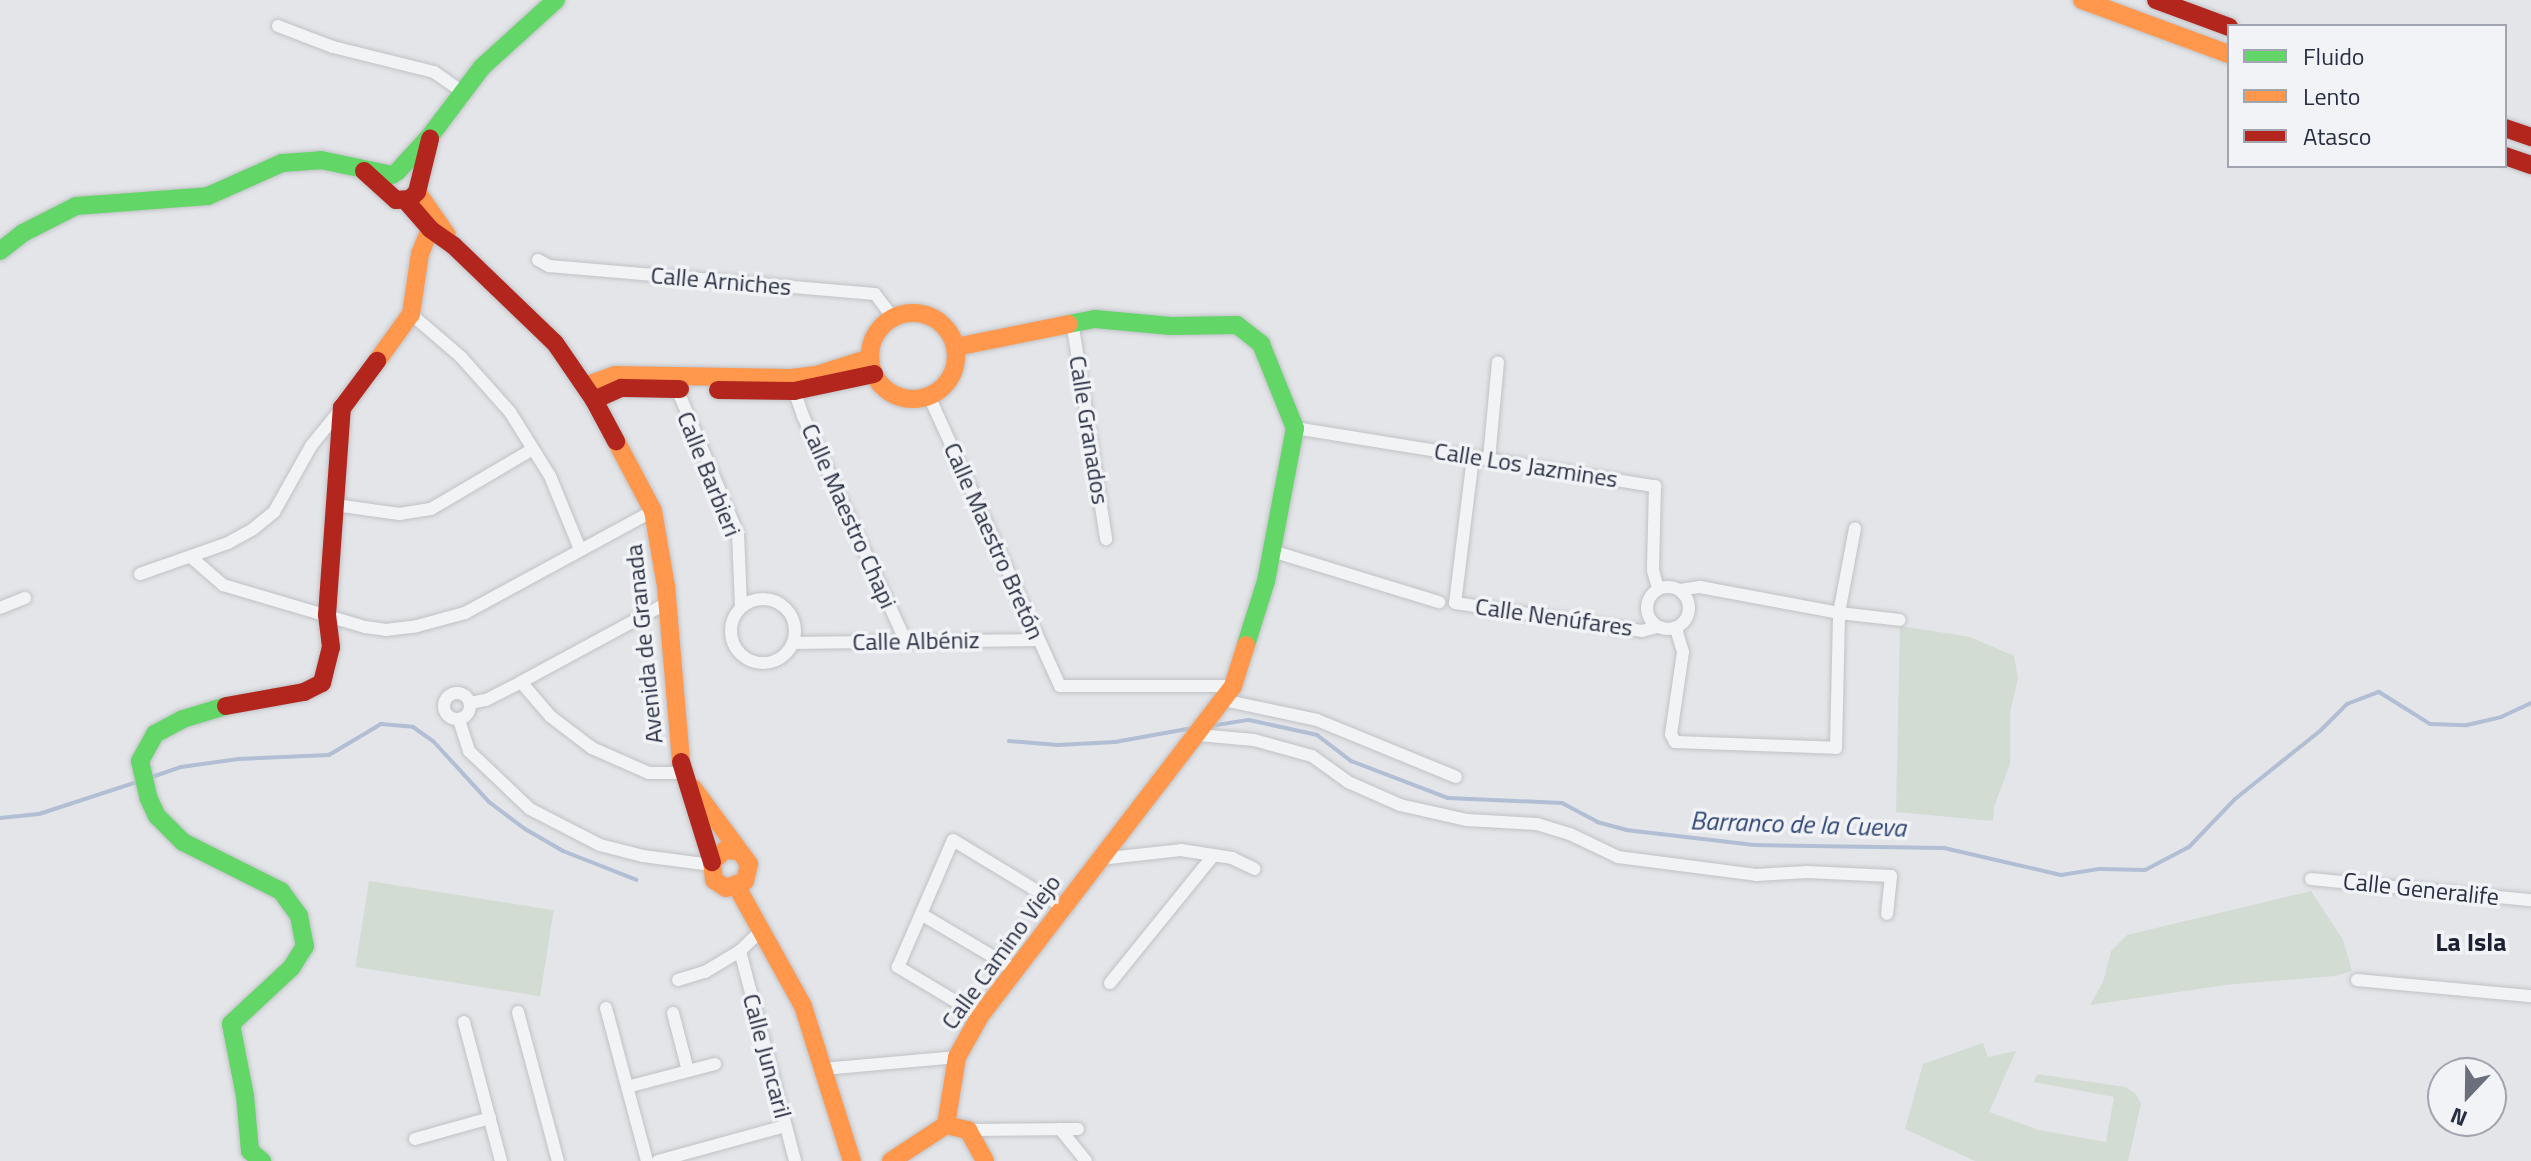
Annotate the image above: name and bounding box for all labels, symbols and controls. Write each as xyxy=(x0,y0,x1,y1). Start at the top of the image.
legend xyxy=(2227,24,2507,168)
text: Fluido xyxy=(2303,38,2365,74)
text: Lento xyxy=(2303,78,2360,114)
text: Atasco xyxy=(2303,118,2372,154)
street label: Calle Arniches xyxy=(650,261,792,301)
street label: Calle Granados xyxy=(1063,354,1115,506)
street label: Calle Barbieri xyxy=(671,407,747,541)
street label: Calle Maestro Chapi xyxy=(795,419,903,613)
street label: Calle Los Jazmines xyxy=(1432,436,1620,494)
street label: Calle Maestro Bretón xyxy=(938,438,1050,644)
street label: Avenida de Granada xyxy=(619,543,669,745)
street label: Calle Nenúfares xyxy=(1473,592,1635,642)
street label: Calle Albéniz xyxy=(852,625,980,657)
water label: Barranco de la Cueva xyxy=(1689,805,1907,843)
street label: Calle Generalife xyxy=(2342,867,2500,911)
street label: Calle Camino Viejo xyxy=(935,869,1067,1035)
district label: La Isla xyxy=(2435,926,2507,958)
street label: Calle Juncaril xyxy=(737,991,797,1121)
north arrow xyxy=(2427,1057,2507,1137)
text: N xyxy=(2445,1099,2472,1136)

